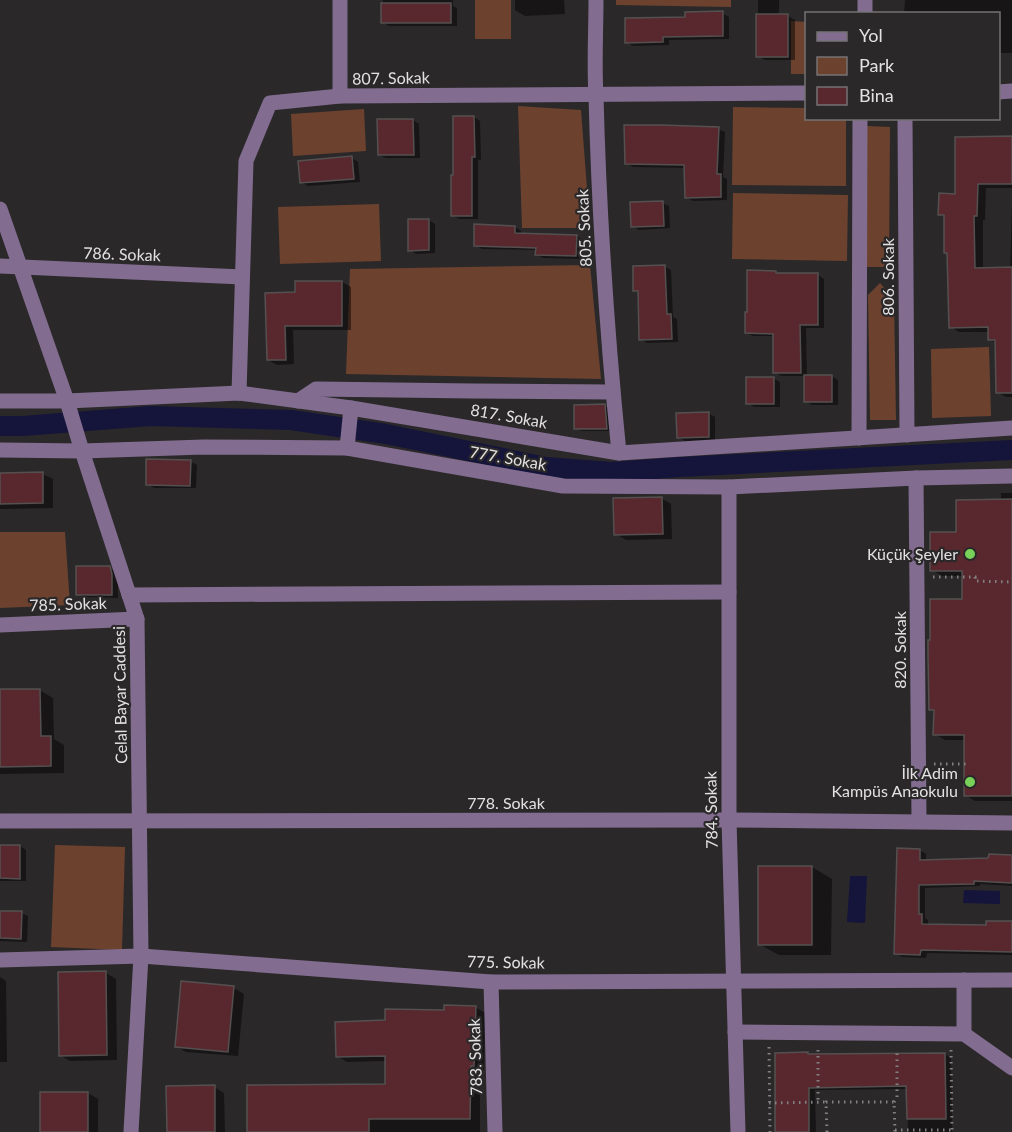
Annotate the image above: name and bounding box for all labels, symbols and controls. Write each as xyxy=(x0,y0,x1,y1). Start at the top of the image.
legend xyxy=(805,12,1000,120)
text: Yol xyxy=(859,24,883,46)
text: Park xyxy=(859,54,895,76)
street label: 807. Sokak xyxy=(352,67,431,88)
text: Bina xyxy=(859,84,894,106)
street label: 805. Sokak xyxy=(572,188,595,267)
street label: 806. Sokak xyxy=(878,237,897,316)
street label: 786. Sokak xyxy=(83,243,162,264)
street label: 817. Sokak xyxy=(469,399,550,432)
street label: 777. Sokak xyxy=(468,441,549,474)
place label: Küçük Şeyler xyxy=(867,544,958,563)
marker: Küçük Şeyler xyxy=(963,547,977,561)
street label: 785. Sokak xyxy=(29,593,108,614)
street label: 820. Sokak xyxy=(890,610,909,689)
street label: Celal Bayar Caddesi xyxy=(109,626,130,764)
place label: İlk Adim Kampüs Anaokulu xyxy=(831,763,958,800)
street label: 784. Sokak xyxy=(700,770,721,849)
marker: İlk Adim Kampüs Anaokulu xyxy=(963,775,977,789)
street label: 778. Sokak xyxy=(467,793,546,812)
street label: 775. Sokak xyxy=(467,951,546,972)
street label: 783. Sokak xyxy=(464,1017,485,1096)

